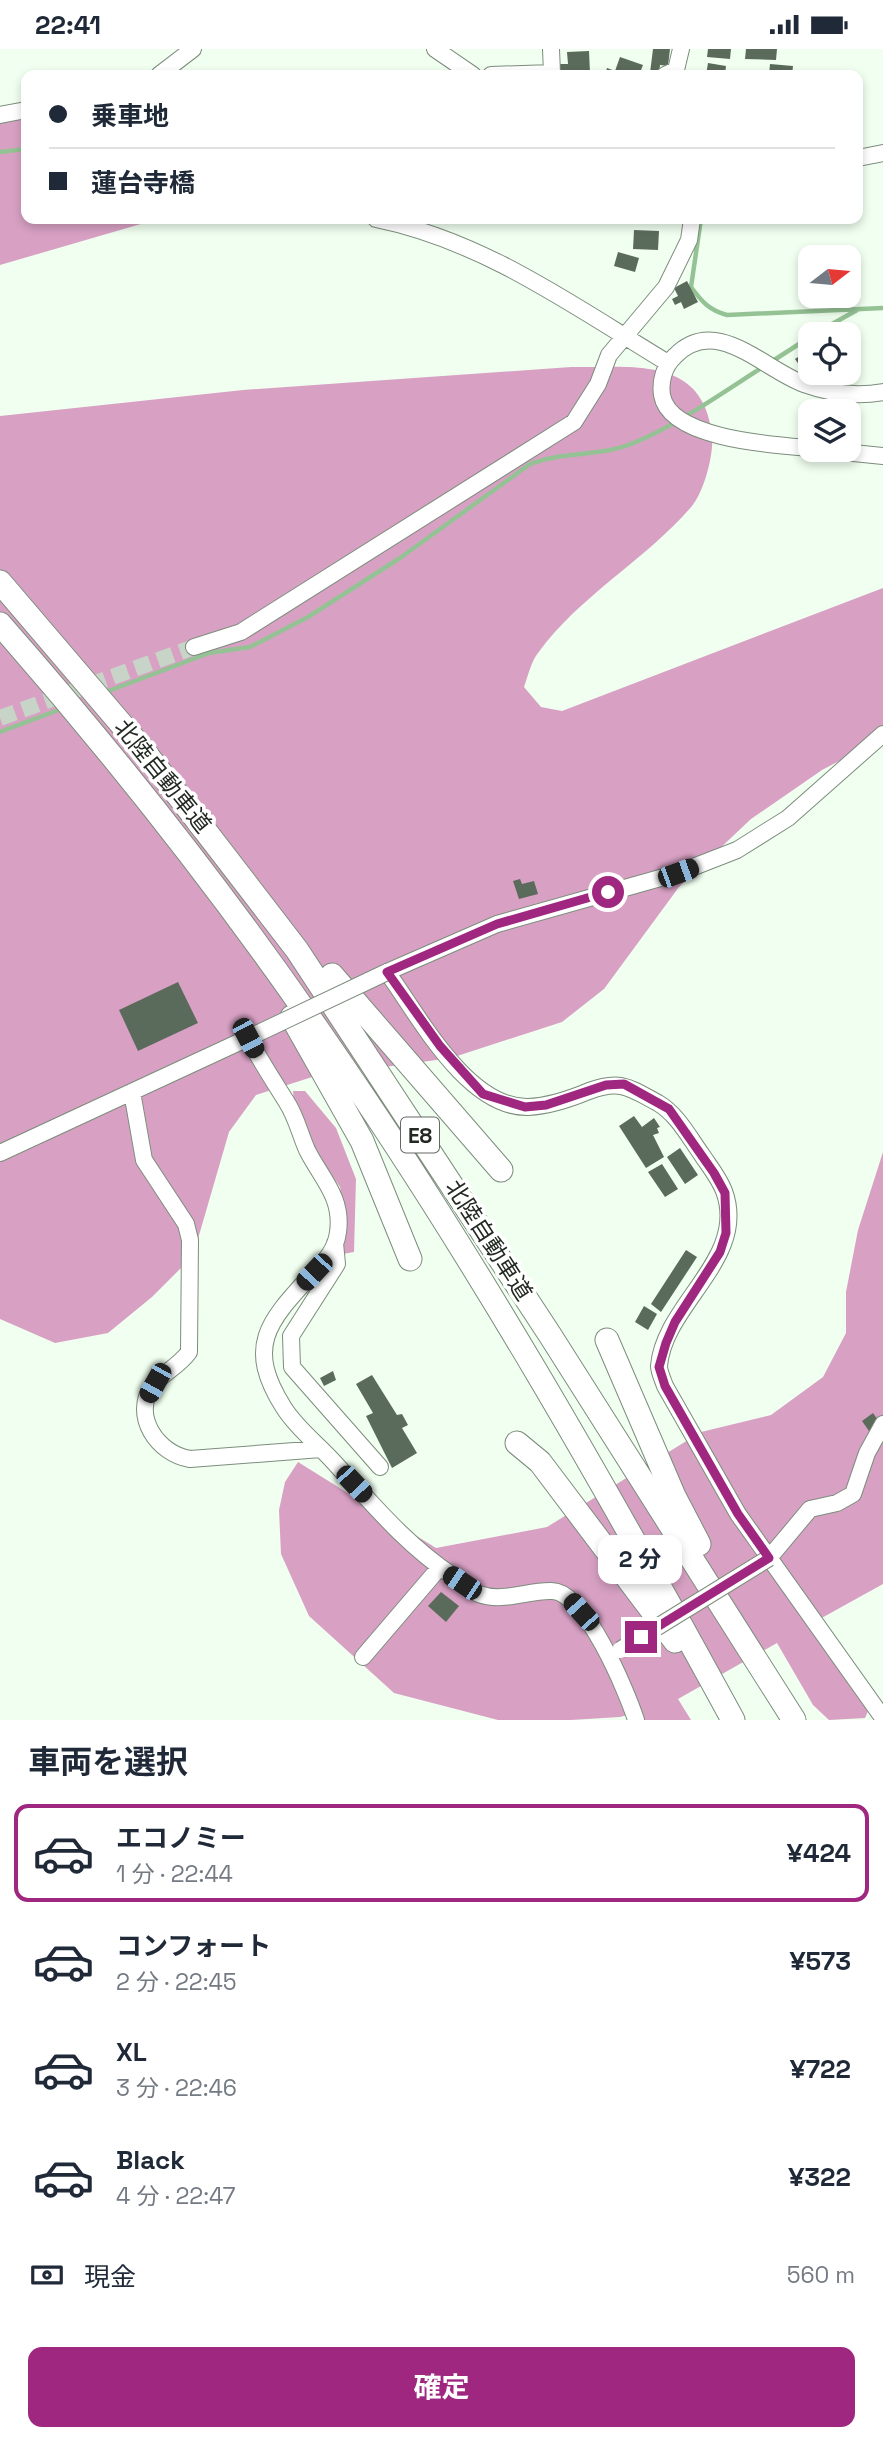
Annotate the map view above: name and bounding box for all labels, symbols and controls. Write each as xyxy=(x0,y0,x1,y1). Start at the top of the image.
text: 22:41 xyxy=(35,8,101,42)
text: 乗車地 xyxy=(91,99,169,133)
text: 蓮台寺橋 xyxy=(91,166,195,200)
north arrow xyxy=(798,245,861,308)
map controls xyxy=(798,245,861,462)
button: locate xyxy=(798,322,861,385)
button: layers xyxy=(798,399,861,462)
street label: 北陸自動車道 xyxy=(108,713,218,839)
car xyxy=(655,856,702,890)
route start xyxy=(592,876,624,908)
car xyxy=(229,1015,268,1061)
road number: E8 xyxy=(401,1117,439,1153)
street label: 北陸自動車道 xyxy=(439,1174,539,1306)
car xyxy=(292,1249,337,1295)
car xyxy=(136,1360,175,1406)
car xyxy=(332,1461,377,1507)
callout: 2 分 xyxy=(599,1535,683,1585)
text: 2 分 xyxy=(619,1544,661,1574)
car xyxy=(439,1563,486,1603)
car xyxy=(560,1589,603,1635)
route end xyxy=(625,1621,657,1653)
text: 車両を選択 xyxy=(28,1742,188,1782)
text: エコノミー xyxy=(116,1821,246,1855)
icon: car xyxy=(32,1822,95,1885)
text: ¥424 xyxy=(787,1836,851,1870)
text: 1 分 · 22:44 xyxy=(116,1859,233,1889)
text: コンフォート xyxy=(116,1929,271,1963)
icon: car xyxy=(32,1930,95,1993)
text: ¥573 xyxy=(789,1944,851,1978)
text: 2 分 · 22:45 xyxy=(116,1967,237,1997)
text: XL xyxy=(116,2035,147,2069)
icon: car xyxy=(32,2038,95,2101)
text: ¥722 xyxy=(790,2052,851,2086)
text: 3 分 · 22:46 xyxy=(116,2073,237,2103)
text: Black xyxy=(116,2143,185,2177)
icon: car xyxy=(32,2146,95,2209)
text: ¥322 xyxy=(788,2160,851,2194)
text: 4 分 · 22:47 xyxy=(116,2181,236,2211)
icon: cash xyxy=(28,2256,66,2294)
text: 現金 xyxy=(84,2260,136,2294)
text: 560 m xyxy=(787,2260,855,2290)
button: 確定 xyxy=(28,2347,855,2427)

